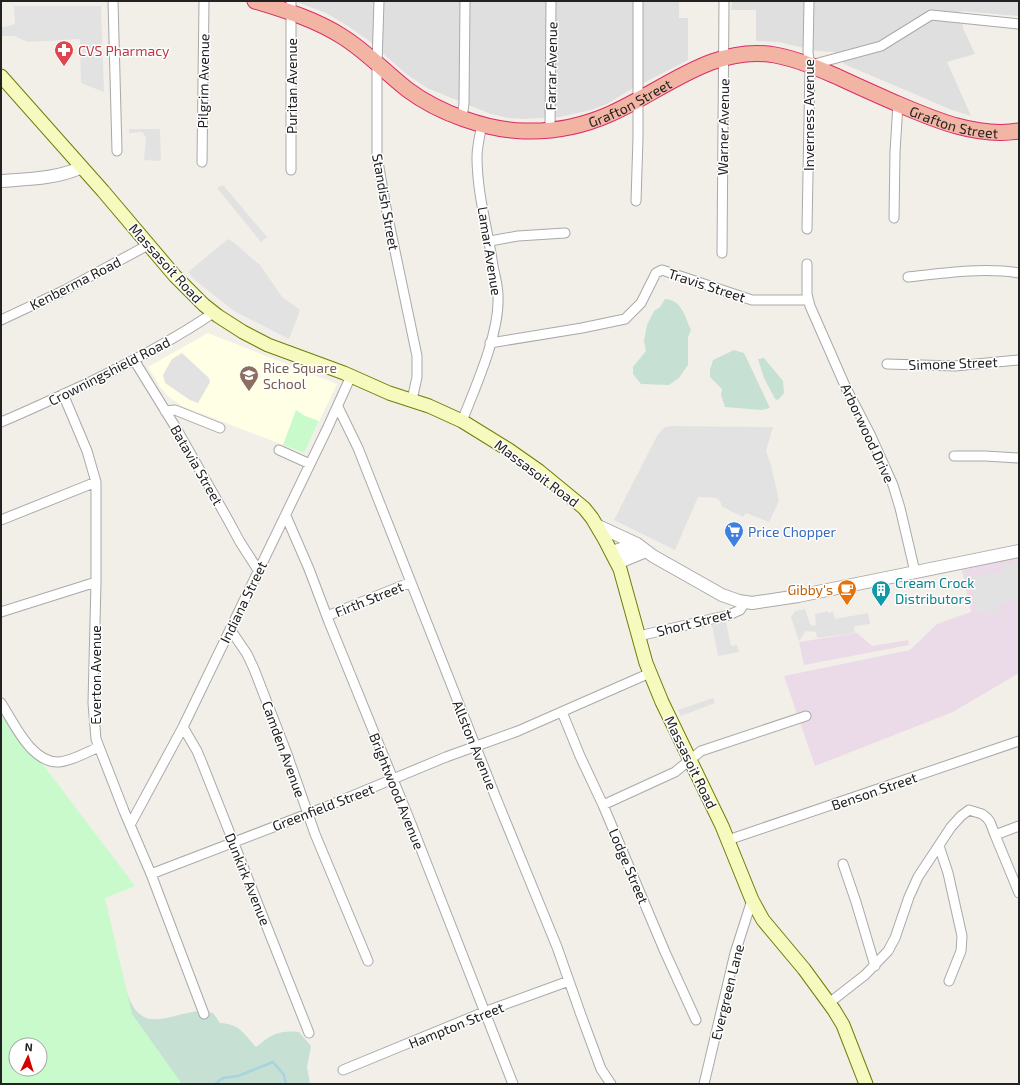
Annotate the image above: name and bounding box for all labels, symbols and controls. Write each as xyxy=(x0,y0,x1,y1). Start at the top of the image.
street label: Farrar Avenue xyxy=(542,21,560,111)
street label: Pilgrim Avenue xyxy=(194,33,212,129)
street label: Puritan Avenue xyxy=(283,38,300,134)
pharmacy icon: CVS Pharmacy xyxy=(53,39,75,67)
place label: CVS Pharmacy xyxy=(78,42,170,59)
street label: Inverness Avenue xyxy=(800,59,817,171)
street label: Grafton Street xyxy=(586,74,674,130)
street label: Warner Avenue xyxy=(714,78,732,176)
street label: Grafton Street xyxy=(907,101,998,141)
street label: Standish Street xyxy=(369,152,403,252)
street label: Lamar Avenue xyxy=(475,205,505,297)
street label: Massasoit Road xyxy=(126,220,206,306)
street label: Kenberma Road xyxy=(27,253,123,313)
street label: Travis Street xyxy=(666,265,748,305)
street label: Crowningshield Road xyxy=(45,333,173,409)
street label: Simone Street xyxy=(908,353,998,373)
place label: Rice Square School xyxy=(263,359,337,392)
school or university icon: Rice Square School xyxy=(238,364,260,392)
street label: Arborwood Drive xyxy=(838,381,898,485)
street label: Batavia Street xyxy=(167,422,227,508)
street label: Massasoit Road xyxy=(492,436,582,510)
supermarket icon: Price Chopper xyxy=(723,520,745,548)
place label: Price Chopper xyxy=(748,523,837,540)
street label: Indiana Street xyxy=(216,558,270,646)
place label: Cream Crock Distributors xyxy=(895,574,974,607)
street label: Firth Street xyxy=(332,578,406,620)
cafe icon: Gibby's xyxy=(836,578,858,606)
building icon: Cream Crock Distributors xyxy=(870,579,892,607)
place label: Gibby's xyxy=(787,581,833,598)
street label: Short Street xyxy=(655,604,733,640)
street label: Everton Avenue xyxy=(87,625,104,725)
street label: Camden Avenue xyxy=(259,698,309,800)
street label: Allston Avenue xyxy=(449,698,501,792)
street label: Massasoit Road xyxy=(661,713,721,811)
street label: Brightwood Avenue xyxy=(366,730,428,852)
street label: Benson Street xyxy=(829,768,919,814)
street label: Greenfield Street xyxy=(270,780,376,834)
street label: Lodge Street xyxy=(605,826,653,906)
street label: Dunkirk Avenue xyxy=(222,830,274,928)
street label: Evergreen Lane xyxy=(707,942,747,1042)
street label: Hampton Street xyxy=(406,998,506,1052)
north arrow xyxy=(8,1037,48,1077)
text: N xyxy=(24,1040,33,1053)

